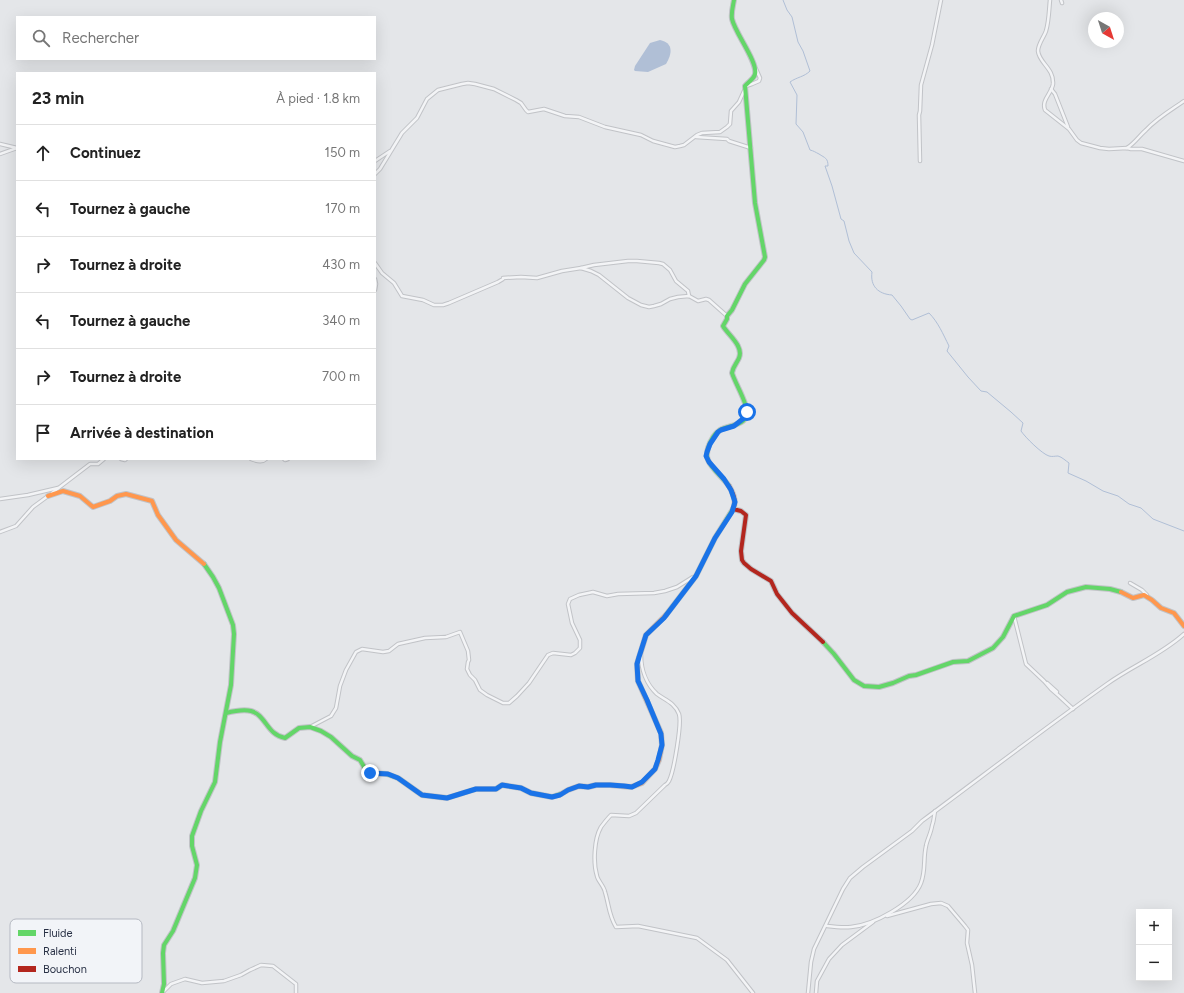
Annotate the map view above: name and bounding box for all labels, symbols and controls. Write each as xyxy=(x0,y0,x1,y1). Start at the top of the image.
north arrow xyxy=(1088,12,1124,48)
search box xyxy=(16,16,376,60)
icon: search xyxy=(30,27,52,49)
text: Rechercher xyxy=(62,29,139,47)
text: 23 min xyxy=(32,88,84,108)
text: À pied · 1.8 km xyxy=(276,91,360,106)
icon: ahead xyxy=(32,142,54,164)
text: Continuez xyxy=(70,144,141,162)
text: 150 m xyxy=(325,145,360,160)
icon: left xyxy=(32,198,54,220)
text: Tournez à gauche xyxy=(70,200,190,218)
text: 170 m xyxy=(325,201,360,216)
icon: right xyxy=(32,254,54,276)
text: Tournez à droite xyxy=(70,256,181,274)
text: 430 m xyxy=(322,257,360,272)
icon: left xyxy=(32,310,54,332)
text: Tournez à gauche xyxy=(70,312,190,330)
text: 340 m xyxy=(322,313,360,328)
icon: right xyxy=(32,366,54,388)
text: Tournez à droite xyxy=(70,368,181,386)
text: 700 m xyxy=(322,369,360,384)
route start xyxy=(738,403,756,421)
icon: arrive xyxy=(32,422,54,444)
text: Arrivée à destination xyxy=(70,424,214,442)
route end xyxy=(361,764,379,782)
map controls xyxy=(1136,909,1172,981)
button: + xyxy=(1136,909,1172,945)
legend xyxy=(10,919,142,983)
text: Fluide xyxy=(43,927,73,940)
text: Ralenti xyxy=(43,945,77,958)
button: − xyxy=(1136,945,1172,981)
text: Bouchon xyxy=(43,963,87,976)

